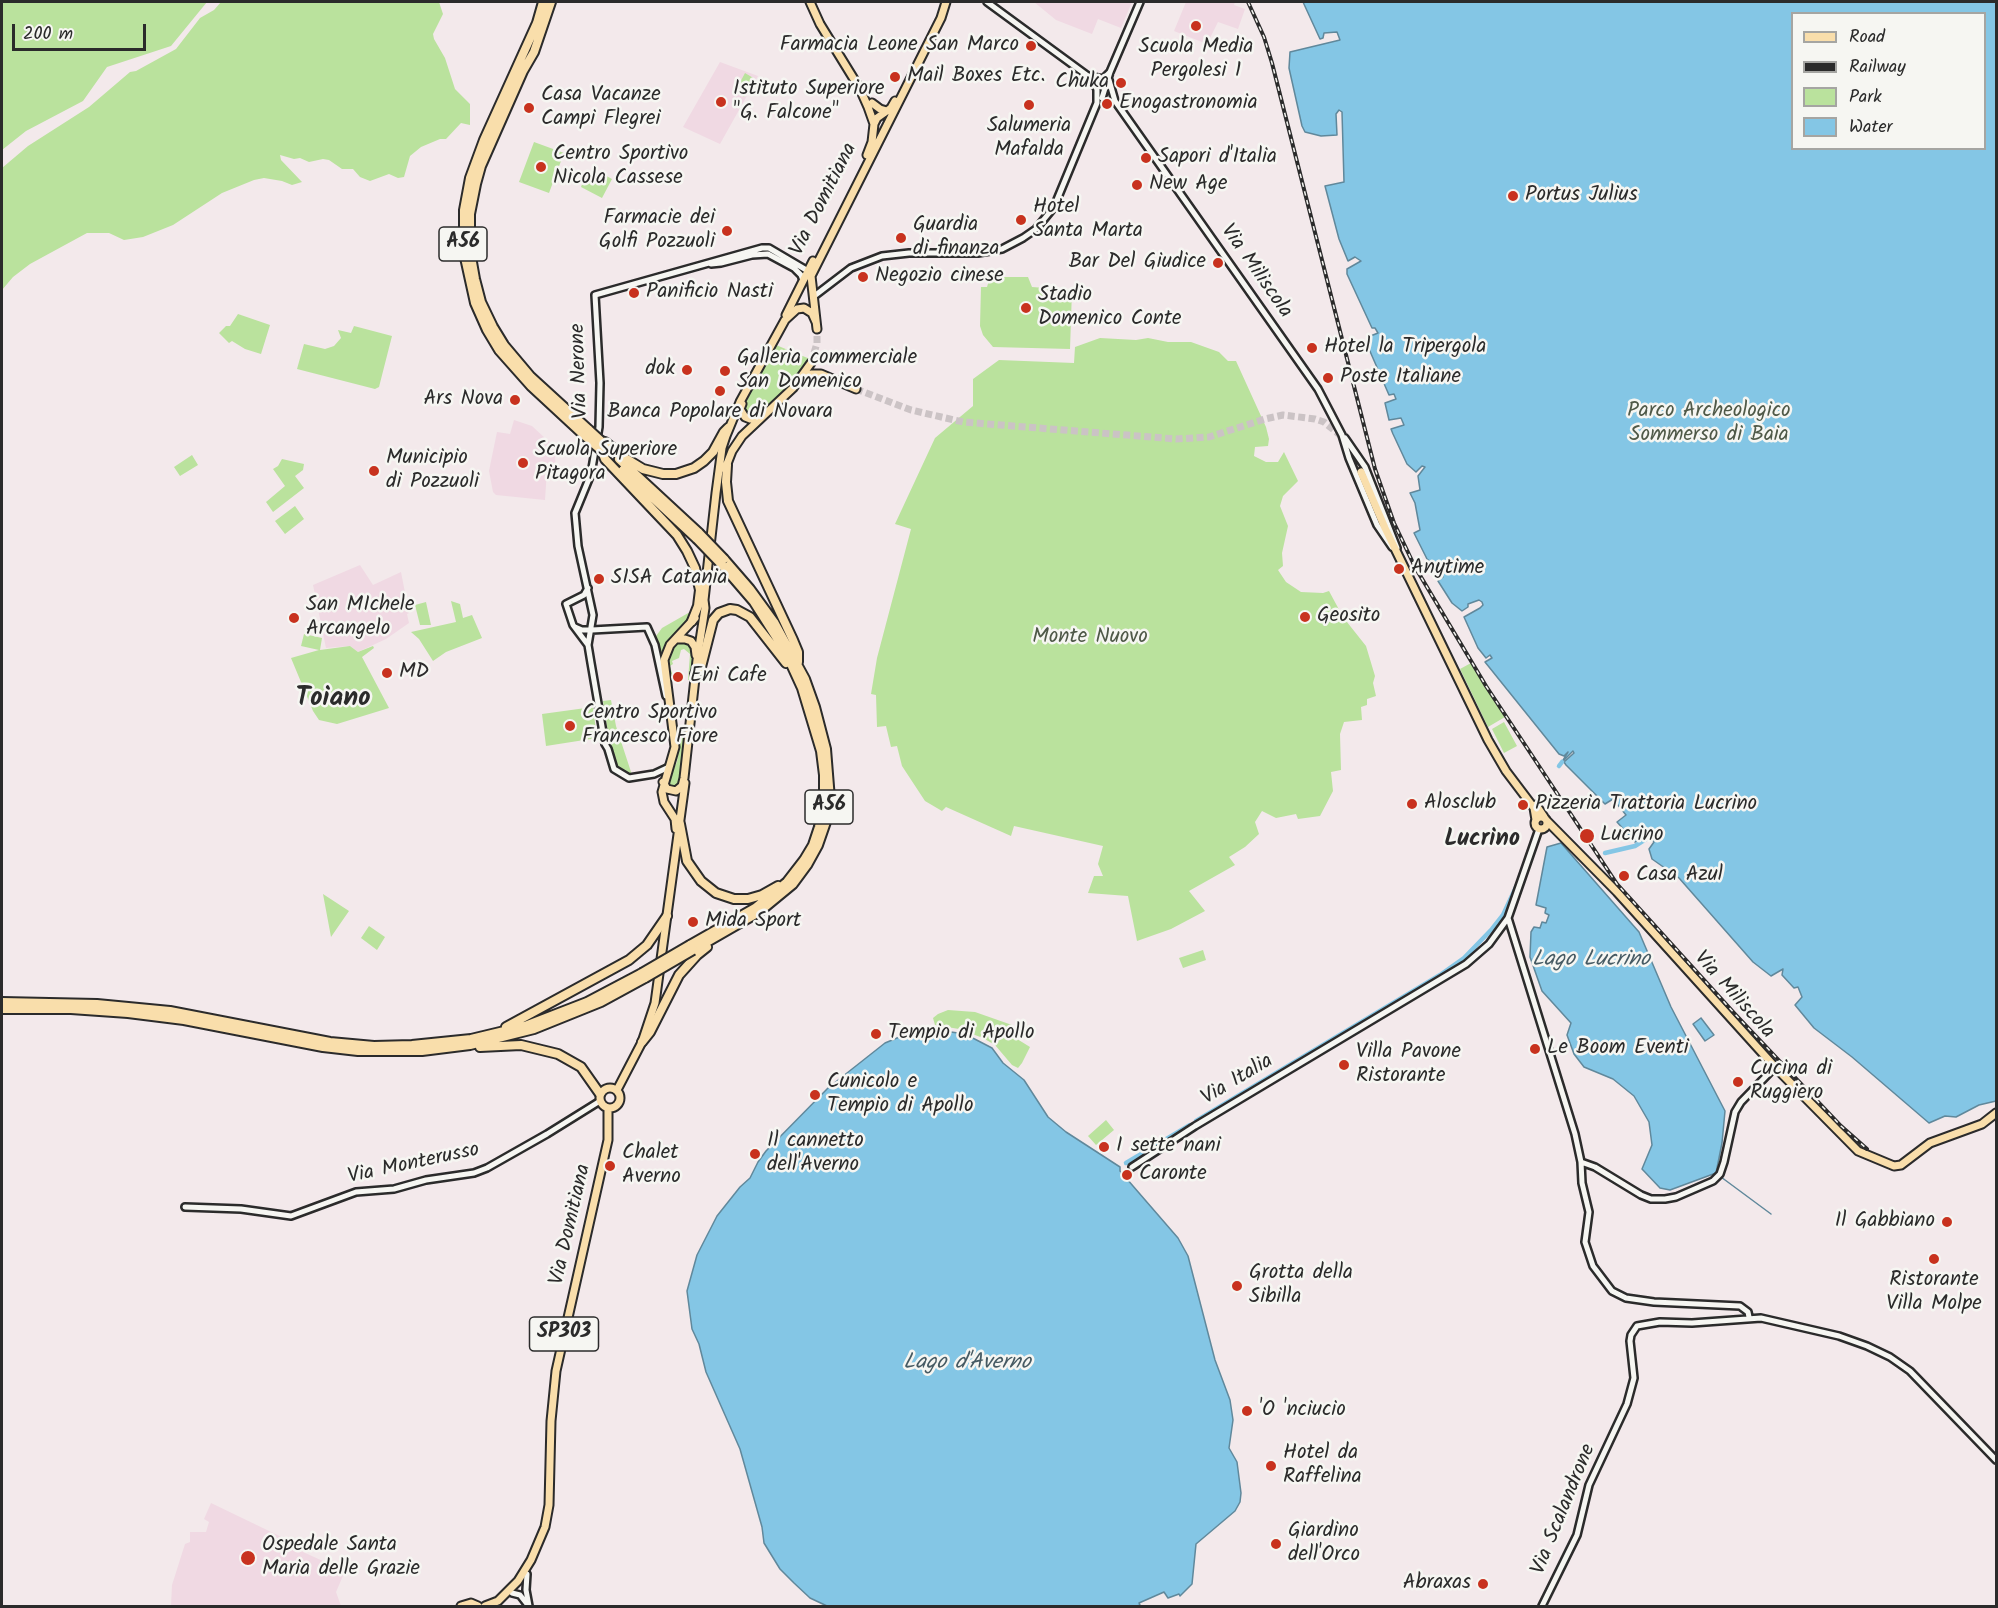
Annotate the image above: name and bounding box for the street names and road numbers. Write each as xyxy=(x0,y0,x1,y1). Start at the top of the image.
street label: Via Domitiana xyxy=(786,139,864,261)
street label: Via Miliscola xyxy=(1213,220,1297,324)
road number: A56 xyxy=(439,227,487,261)
street label: Via Nerone xyxy=(567,323,595,419)
road number: A56 xyxy=(805,790,853,824)
street label: Via Miliscola xyxy=(1687,947,1779,1045)
street label: Via Italia xyxy=(1198,1050,1278,1112)
street label: Via Monterusso xyxy=(346,1139,482,1191)
street label: Via Domitiana xyxy=(546,1162,598,1288)
road number: SP303 xyxy=(530,1317,598,1351)
street label: Via Scalandrone xyxy=(1527,1441,1603,1579)

